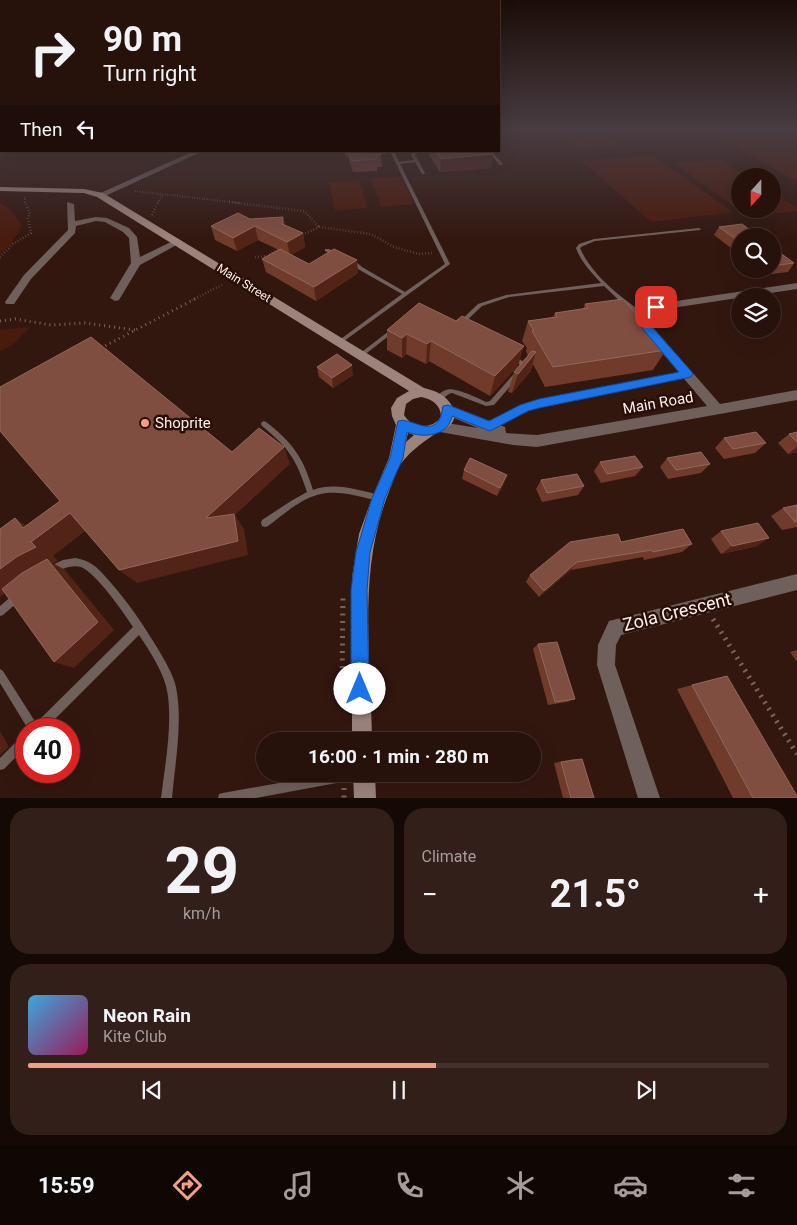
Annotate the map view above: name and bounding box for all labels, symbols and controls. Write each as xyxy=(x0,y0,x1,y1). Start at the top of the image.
text: 90 m xyxy=(103,19,182,60)
icon: right xyxy=(20,20,85,85)
text: Turn right xyxy=(103,61,197,86)
icon: left xyxy=(72,115,100,143)
text: Then xyxy=(20,118,62,141)
north arrow xyxy=(731,168,781,218)
map controls xyxy=(731,168,781,338)
button: search xyxy=(731,228,781,278)
street label: Main Street xyxy=(214,261,274,305)
pin xyxy=(635,286,677,328)
button: layers xyxy=(731,288,781,338)
icon: arrive xyxy=(642,293,670,321)
street label: Main Road xyxy=(621,388,695,418)
place label: Shoprite xyxy=(155,414,211,432)
marker: Shoprite xyxy=(139,417,151,429)
street label: Zola Crescent xyxy=(621,588,733,635)
position arrow xyxy=(333,662,385,714)
speed limit sign: 40 xyxy=(15,718,80,783)
text: 16:00 · 1 min · 280 m xyxy=(308,745,489,768)
text: 29 xyxy=(164,833,239,909)
text: Climate xyxy=(422,847,476,866)
text: 21.5° xyxy=(550,872,641,916)
text: − xyxy=(422,878,438,911)
text: + xyxy=(753,878,769,911)
text: km/h xyxy=(183,904,221,923)
text: Neon Rain xyxy=(103,1004,191,1027)
text: Kite Club xyxy=(103,1027,167,1046)
icon: previous xyxy=(138,1076,166,1104)
icon: pause xyxy=(385,1076,413,1104)
icon: next xyxy=(632,1076,660,1104)
icon: directions xyxy=(170,1168,205,1203)
icon: music xyxy=(281,1168,316,1203)
icon: phone xyxy=(392,1168,427,1203)
icon: climate xyxy=(503,1168,538,1203)
icon: car xyxy=(613,1168,648,1203)
icon: filters xyxy=(724,1168,759,1203)
text: 15:59 xyxy=(38,1173,95,1198)

